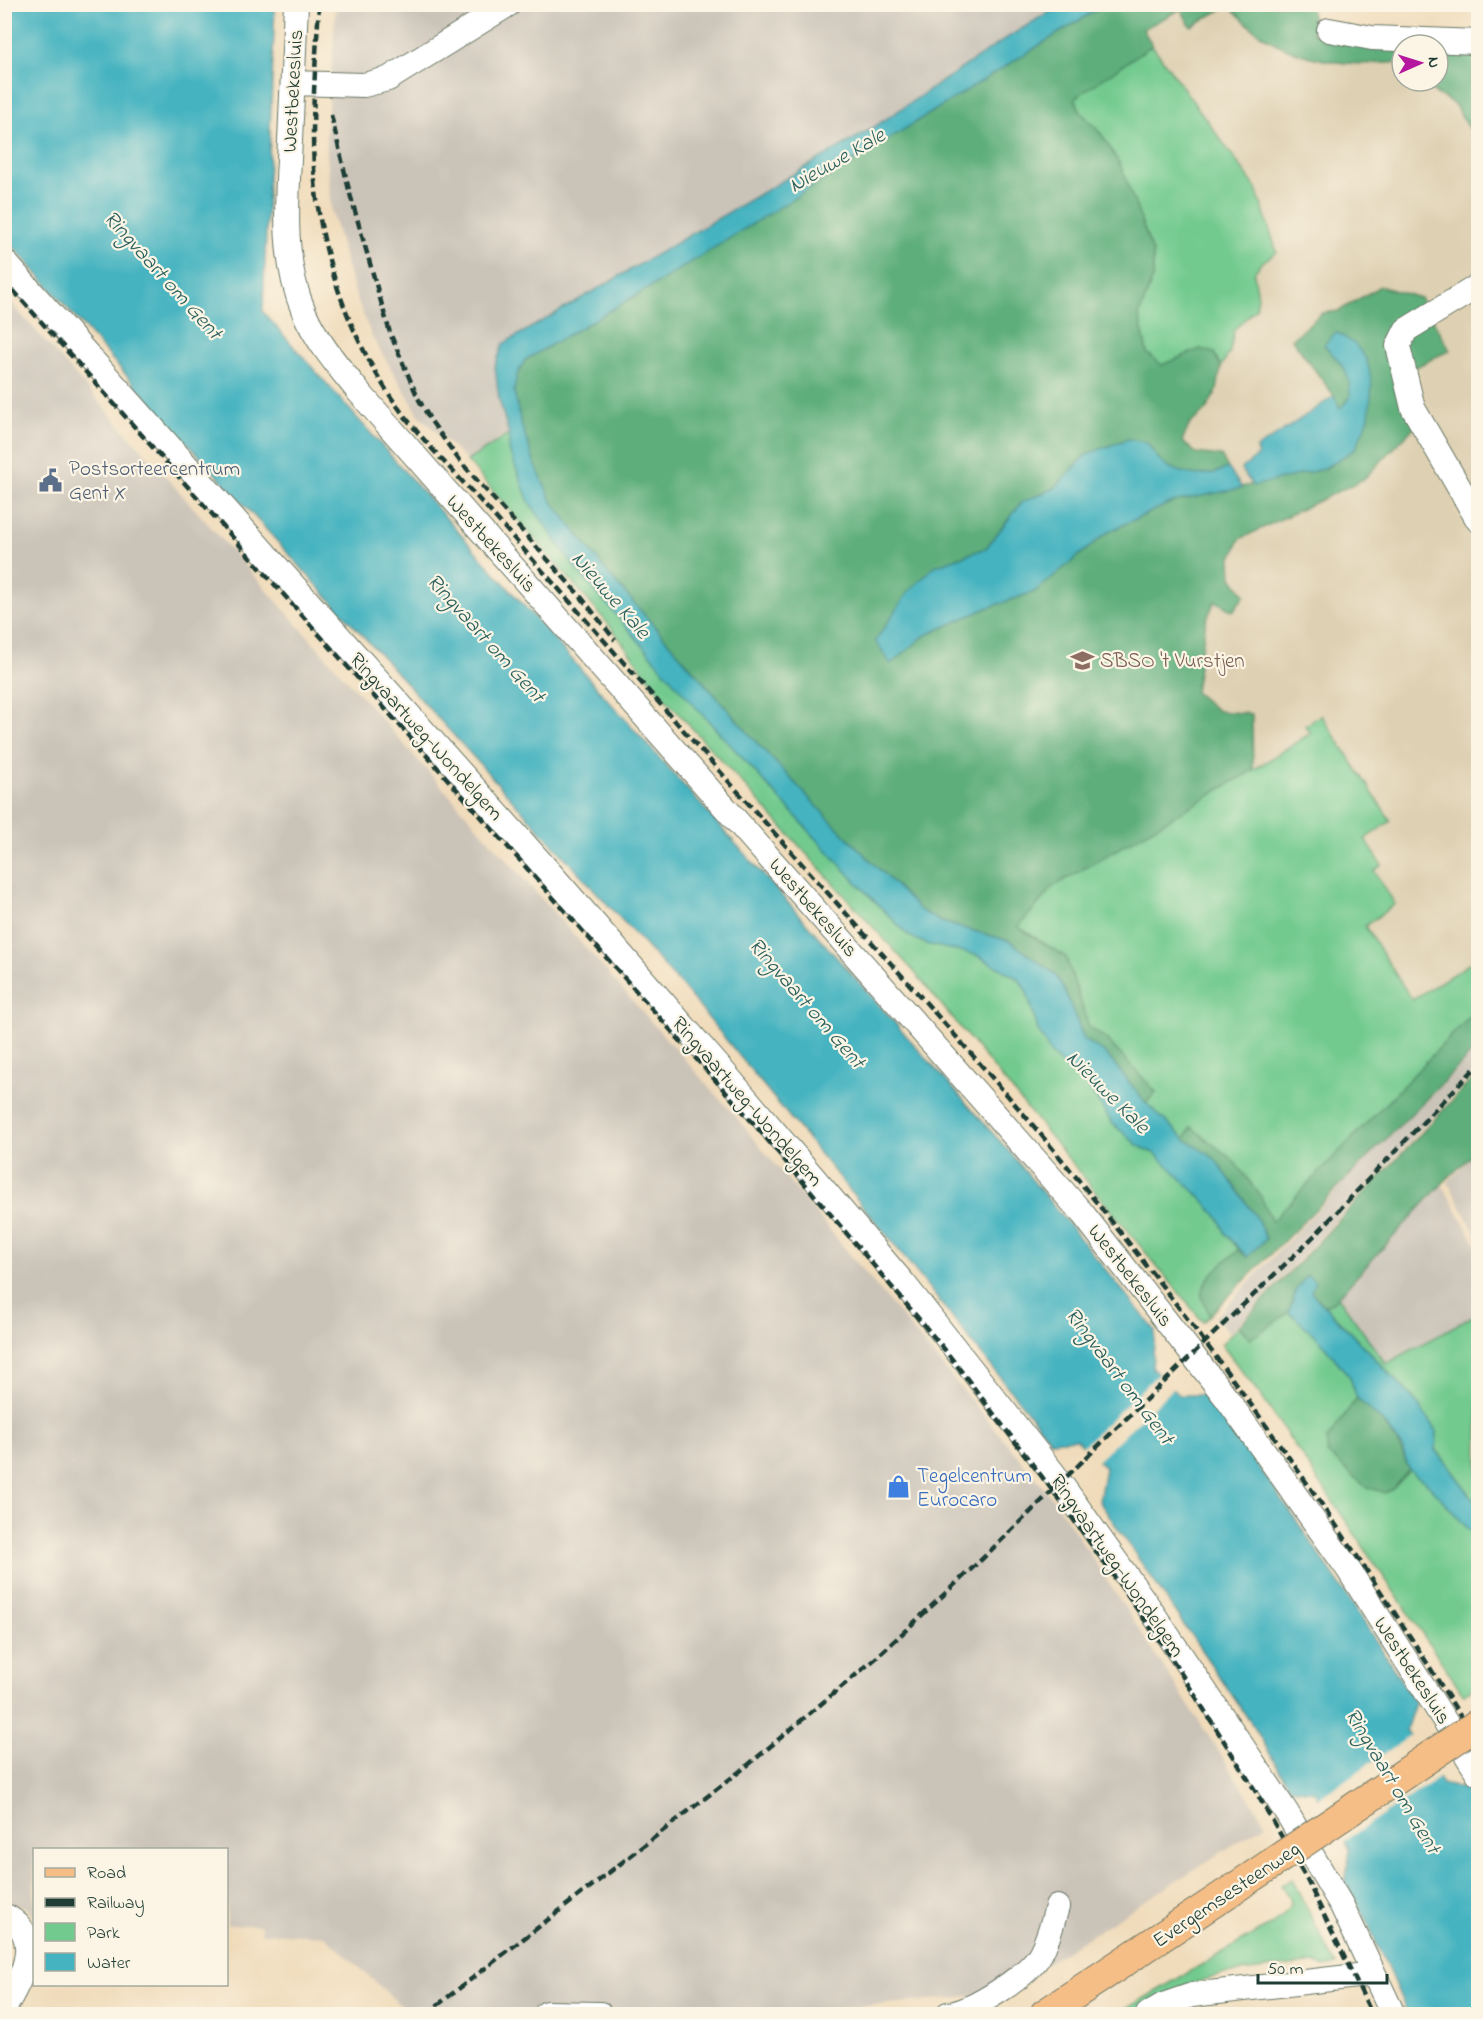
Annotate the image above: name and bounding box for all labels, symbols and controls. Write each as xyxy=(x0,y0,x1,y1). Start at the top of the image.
street label: Westbekesluis xyxy=(276,29,312,153)
north arrow xyxy=(1390,33,1450,93)
text: N xyxy=(1421,56,1445,69)
water label: Nieuwe Kale xyxy=(783,120,893,202)
water label: Ringvaart om Gent xyxy=(95,204,231,350)
place label: Postsorteercentrum Gent X xyxy=(69,455,240,509)
public building icon: Postsorteercentrum Gent X xyxy=(38,467,64,493)
street label: Westbekesluis xyxy=(438,489,543,600)
water label: Nieuwe Kale xyxy=(563,545,658,648)
water label: Ringvaart om Gent xyxy=(418,567,554,713)
street label: Ringvaartweg-Wondelgem xyxy=(340,646,509,830)
school or university icon: SBSO 't Vurstjen xyxy=(1069,647,1095,673)
place label: SBSO 't Vurstjen xyxy=(1100,647,1245,677)
street label: Westbekesluis xyxy=(761,852,864,965)
water label: Ringvaart om Gent xyxy=(740,931,874,1079)
street label: Ringvaartweg-Wondelgem xyxy=(662,1010,829,1196)
water label: Nieuwe Kale xyxy=(1058,1044,1157,1143)
street label: Westbekesluis xyxy=(1080,1218,1179,1334)
water label: Ringvaart om Gent xyxy=(1056,1301,1183,1454)
place label: Tegelcentrum Eurocaro xyxy=(917,1462,1032,1516)
street label: Ringvaartweg-Wondelgem xyxy=(1040,1468,1191,1665)
shop icon: Tegelcentrum Eurocaro xyxy=(886,1474,912,1500)
street label: Westbekesluis xyxy=(1365,1611,1457,1731)
water label: Ringvaart om Gent xyxy=(1335,1703,1449,1863)
street label: Evergemsesteenweg xyxy=(1147,1835,1308,1958)
legend xyxy=(33,1848,228,1986)
text: Road xyxy=(87,1861,126,1887)
text: Railway xyxy=(87,1891,144,1917)
text: Park xyxy=(87,1921,120,1947)
scale bar xyxy=(1258,1947,1387,1985)
text: Water xyxy=(87,1951,131,1977)
text: 50 m xyxy=(1267,1957,1304,1983)

